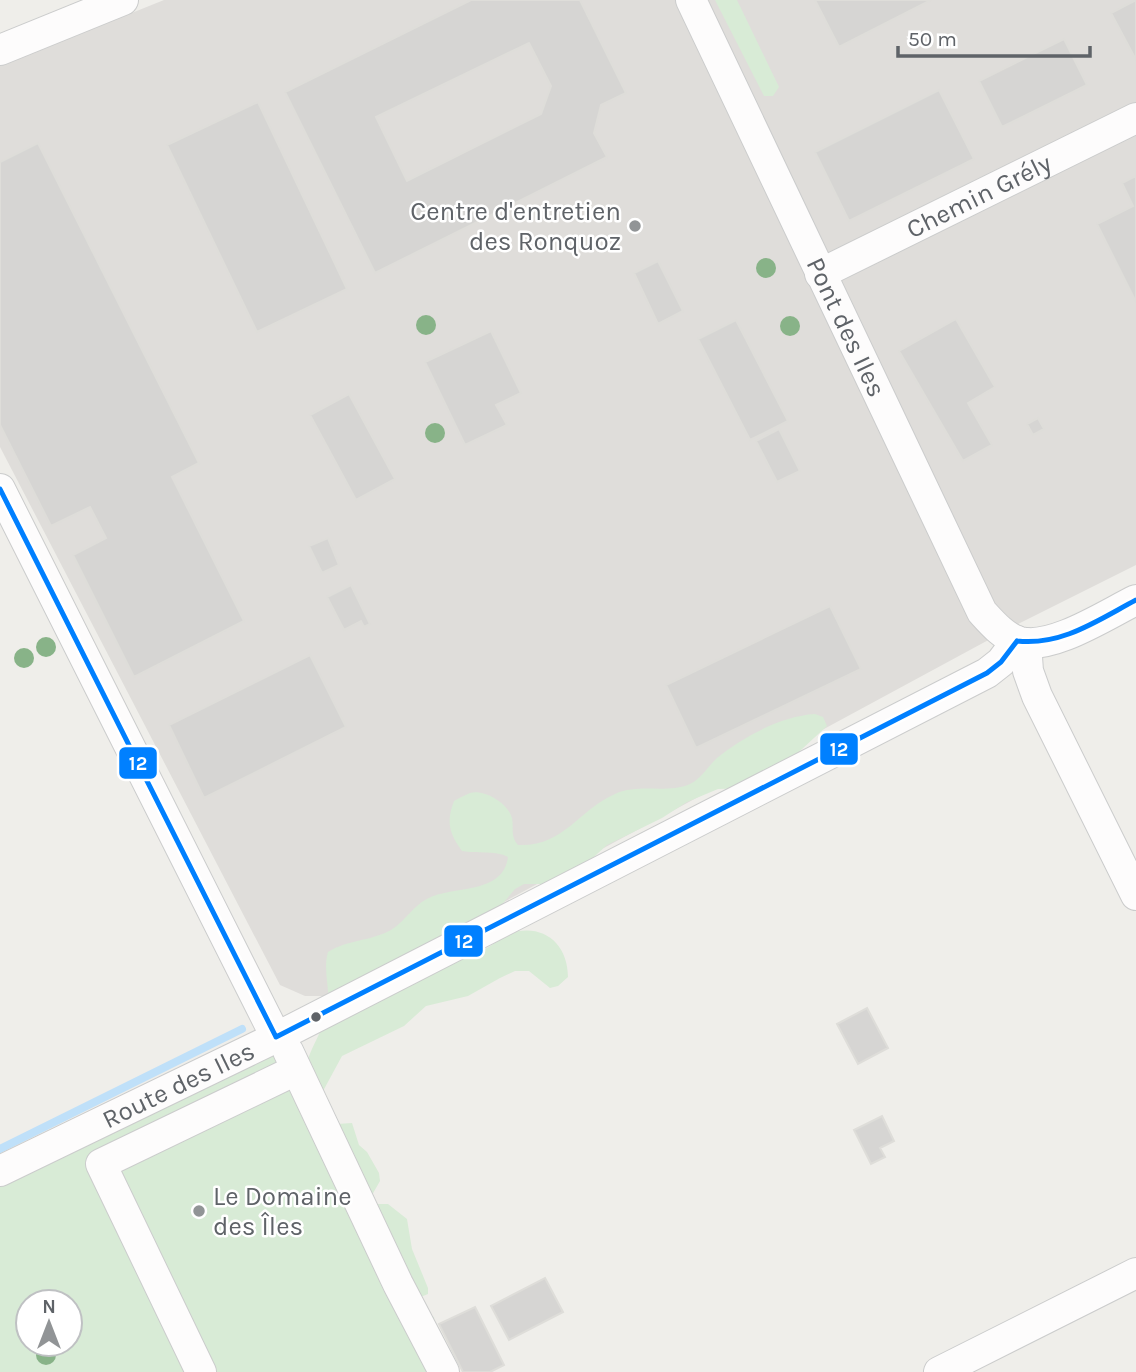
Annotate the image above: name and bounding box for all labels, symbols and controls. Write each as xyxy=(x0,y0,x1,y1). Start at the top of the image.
scale bar xyxy=(898,14,1090,58)
text: 50 m xyxy=(908,27,957,51)
street label: Chemin Grély xyxy=(901,147,1057,245)
place label: Centre d'entretien des Ronquoz xyxy=(410,196,621,257)
marker: Centre d'entretien des Ronquoz xyxy=(627,218,643,234)
street label: Pont des Iles xyxy=(800,253,892,402)
line badge: 12 xyxy=(819,732,859,766)
text: 12 xyxy=(830,739,848,761)
line badge: 12 xyxy=(118,746,158,780)
text: 12 xyxy=(129,753,147,775)
line badge: 12 xyxy=(443,924,484,958)
text: 12 xyxy=(455,931,473,953)
unlabelled marker xyxy=(309,1010,323,1024)
street label: Route des Iles xyxy=(97,1035,260,1135)
place label: Le Domaine des Îles xyxy=(213,1181,351,1242)
marker: Le Domaine des Îles xyxy=(191,1203,207,1219)
north arrow xyxy=(14,1288,84,1358)
text: N xyxy=(42,1296,56,1318)

